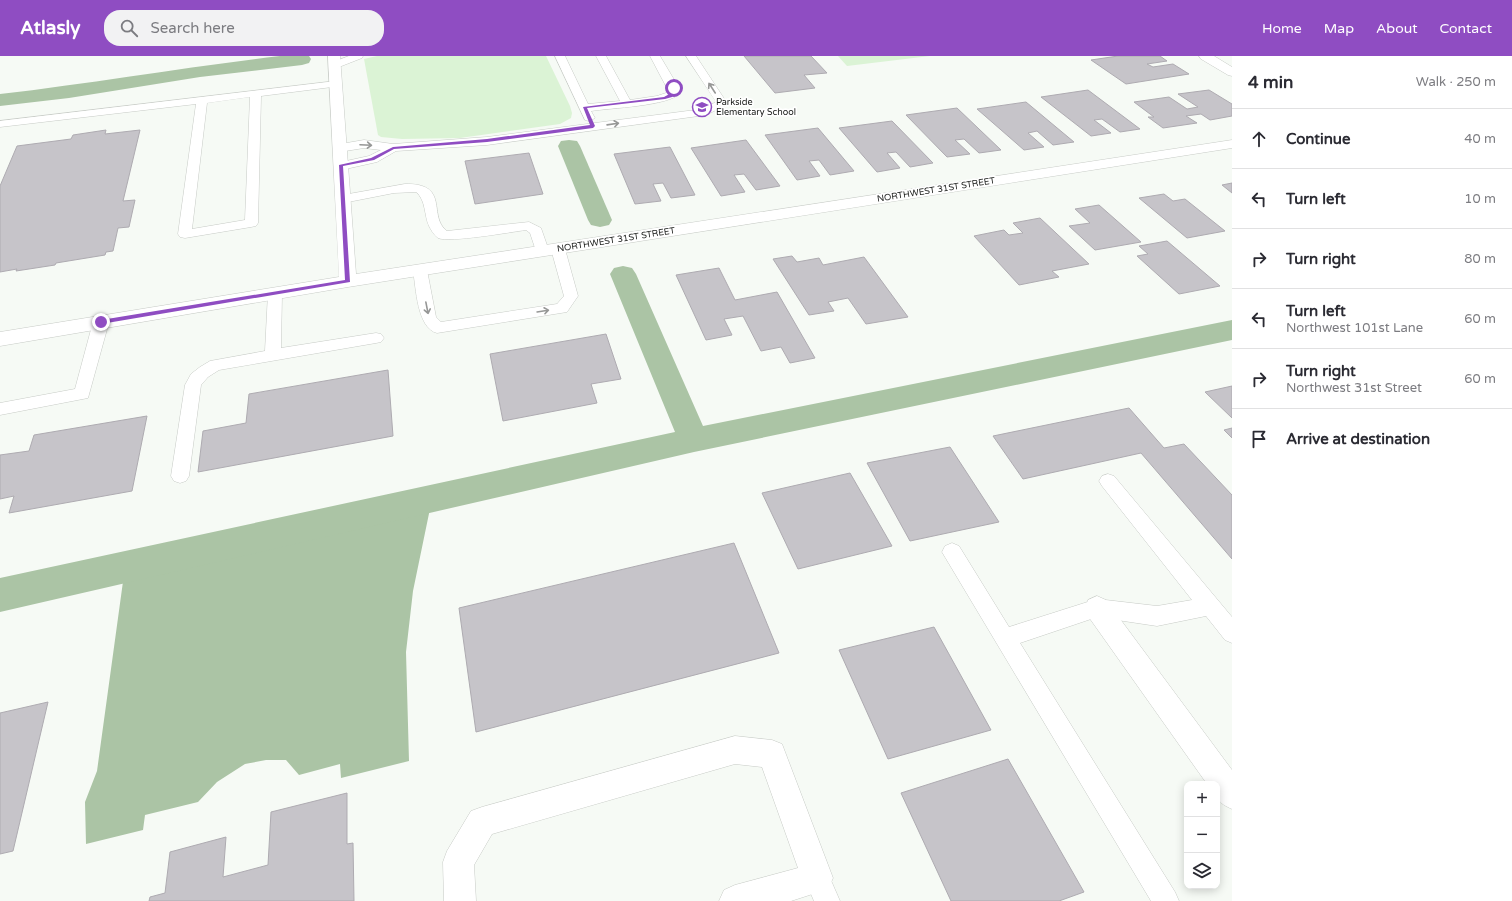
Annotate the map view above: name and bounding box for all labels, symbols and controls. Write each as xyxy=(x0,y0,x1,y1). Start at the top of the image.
search box xyxy=(104,10,384,46)
text: Atlasly xyxy=(20,17,80,39)
icon: search xyxy=(118,17,140,39)
text: Search here xyxy=(150,19,235,37)
text: Home xyxy=(1262,20,1302,37)
text: Map xyxy=(1324,20,1354,37)
text: About xyxy=(1376,20,1418,37)
text: Contact xyxy=(1440,20,1492,37)
text: 4 min xyxy=(1248,72,1293,93)
text: Walk · 250 m xyxy=(1416,74,1496,90)
route start xyxy=(665,79,683,97)
one-way arrow xyxy=(708,82,716,94)
school or university icon: Parkside Elementary School xyxy=(691,96,713,118)
place label: Parkside Elementary School xyxy=(716,97,796,118)
one-way arrow xyxy=(606,120,619,128)
icon: ahead xyxy=(1248,128,1270,150)
text: Continue xyxy=(1286,130,1350,148)
text: 40 m xyxy=(1464,131,1496,147)
one-way arrow xyxy=(359,141,372,149)
street label: NORTHWEST 31ST STREET xyxy=(876,175,996,205)
icon: left xyxy=(1248,188,1270,210)
text: Turn left xyxy=(1286,190,1346,208)
text: 10 m xyxy=(1464,191,1496,207)
street label: NORTHWEST 31ST STREET xyxy=(556,225,676,255)
icon: right xyxy=(1248,248,1270,270)
text: Turn right xyxy=(1286,250,1356,268)
text: 80 m xyxy=(1464,251,1496,267)
one-way arrow xyxy=(424,301,432,314)
text: Turn left xyxy=(1286,302,1346,320)
one-way arrow xyxy=(536,307,549,315)
icon: left xyxy=(1248,308,1270,330)
text: 60 m xyxy=(1464,311,1496,327)
route end xyxy=(92,313,110,331)
text: Northwest 101st Lane xyxy=(1286,320,1423,336)
text: Turn right xyxy=(1286,362,1356,380)
icon: right xyxy=(1248,368,1270,390)
text: 60 m xyxy=(1464,371,1496,387)
text: Northwest 31st Street xyxy=(1286,380,1422,396)
icon: arrive xyxy=(1248,428,1270,450)
text: Arrive at destination xyxy=(1286,430,1430,448)
map controls xyxy=(1184,781,1220,889)
button: + xyxy=(1184,781,1220,817)
button: − xyxy=(1184,817,1220,853)
button: layers xyxy=(1184,853,1220,889)

